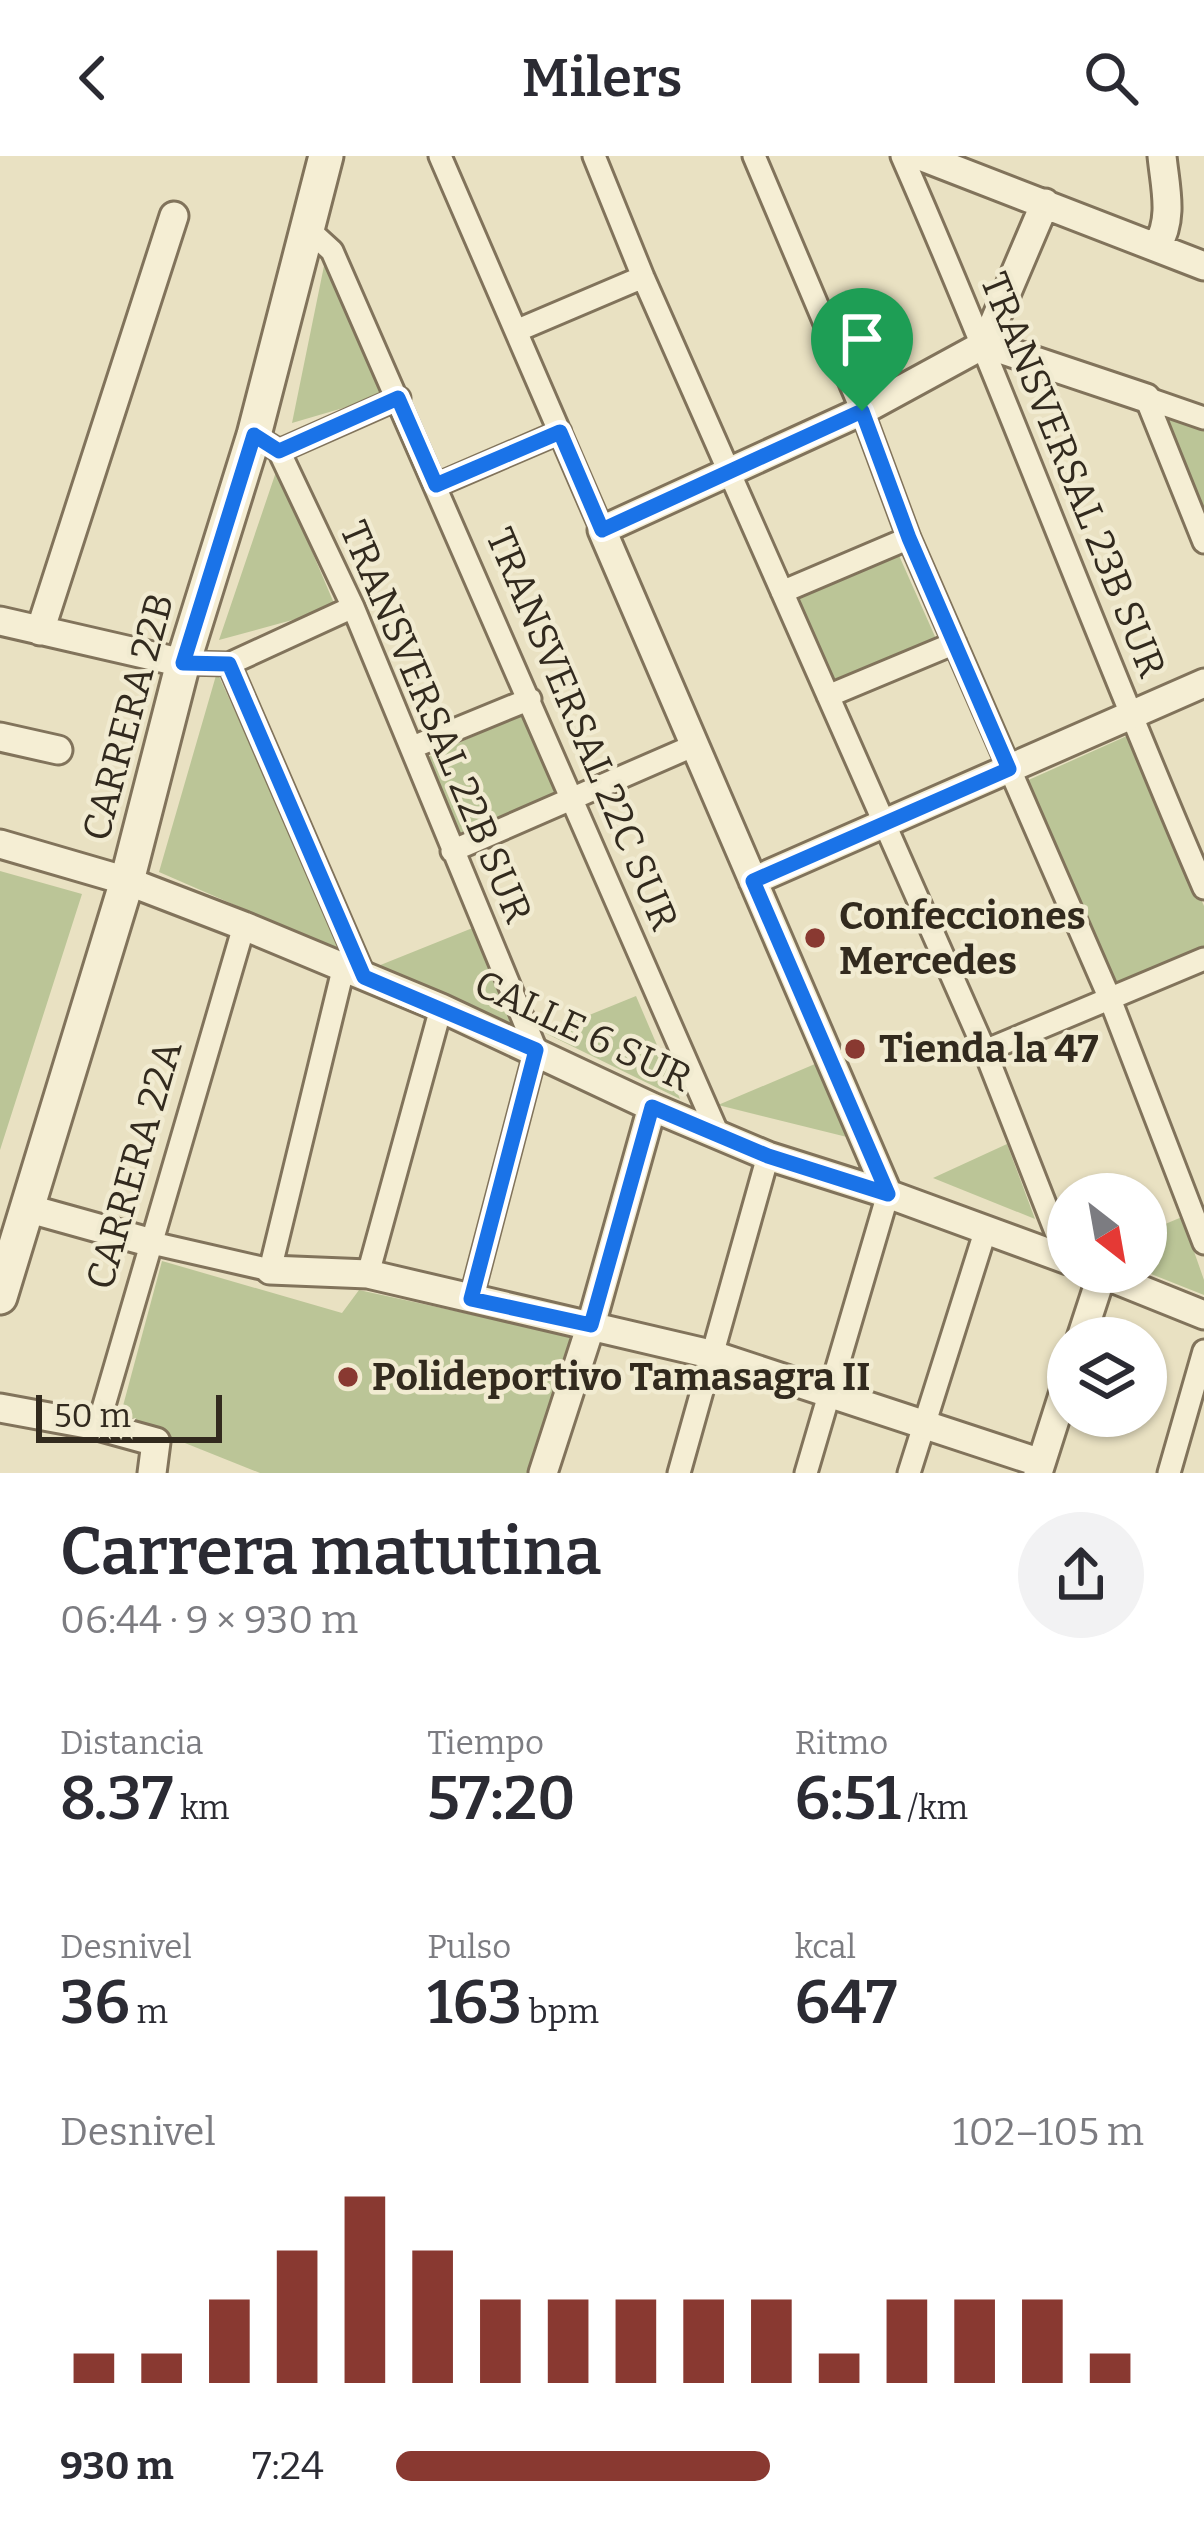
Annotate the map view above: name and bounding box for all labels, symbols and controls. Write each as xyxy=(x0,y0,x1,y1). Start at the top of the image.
icon: back xyxy=(60,45,126,111)
icon: search xyxy=(1078,45,1144,111)
text: Milers xyxy=(522,46,682,110)
street label: TRANSVERSAL 23B SUR xyxy=(971,266,1175,684)
pin xyxy=(811,288,913,411)
icon: arrive xyxy=(829,306,895,372)
street label: TRANSVERSAL 22B SUR xyxy=(330,514,542,930)
street label: TRANSVERSAL 22C SUR xyxy=(476,521,688,937)
street label: CARRERA 22B xyxy=(73,588,183,846)
place label: Confecciones Mercedes xyxy=(839,893,1086,984)
marker: Confecciones Mercedes xyxy=(802,925,828,951)
street label: CALLE 6 SUR xyxy=(467,961,699,1101)
place label: Tienda la 47 xyxy=(879,1026,1099,1072)
street label: CARRERA 22A xyxy=(77,1035,192,1295)
marker: Tienda la 47 xyxy=(842,1036,868,1062)
north arrow xyxy=(1047,1173,1167,1293)
map controls xyxy=(1047,1173,1167,1437)
button: layers xyxy=(1047,1317,1167,1437)
place label: Polideportivo Tamasagra II xyxy=(372,1354,870,1400)
marker: Polideportivo Tamasagra II xyxy=(335,1364,361,1390)
scale bar xyxy=(36,1389,222,1442)
text: 50 m xyxy=(54,1396,131,1436)
text: Carrera matutina xyxy=(60,1512,601,1591)
button: share xyxy=(1018,1512,1144,1638)
text: 06:44 · 9 × 930 m xyxy=(60,1597,358,1643)
text: Distancia xyxy=(60,1723,203,1763)
text: Tiempo xyxy=(427,1723,544,1763)
text: Ritmo xyxy=(795,1723,888,1763)
text: 8.37 xyxy=(60,1763,173,1835)
text: 57:20 xyxy=(427,1763,575,1835)
text: 6:51 xyxy=(795,1763,901,1835)
text: km xyxy=(173,1788,230,1828)
text: /km xyxy=(901,1788,968,1828)
text: Desnivel xyxy=(60,1927,192,1967)
text: Pulso xyxy=(427,1927,511,1967)
text: kcal xyxy=(795,1927,856,1967)
text: 36 xyxy=(60,1967,130,2039)
text: 163 xyxy=(427,1967,522,2039)
text: 647 xyxy=(795,1967,897,2039)
text: m xyxy=(130,1992,168,2032)
text: bpm xyxy=(522,1992,599,2032)
text: Desnivel xyxy=(60,2109,216,2155)
text: 102–105 m xyxy=(953,2109,1144,2155)
text: 930 m xyxy=(60,2443,174,2489)
text: 7:24 xyxy=(252,2443,324,2489)

